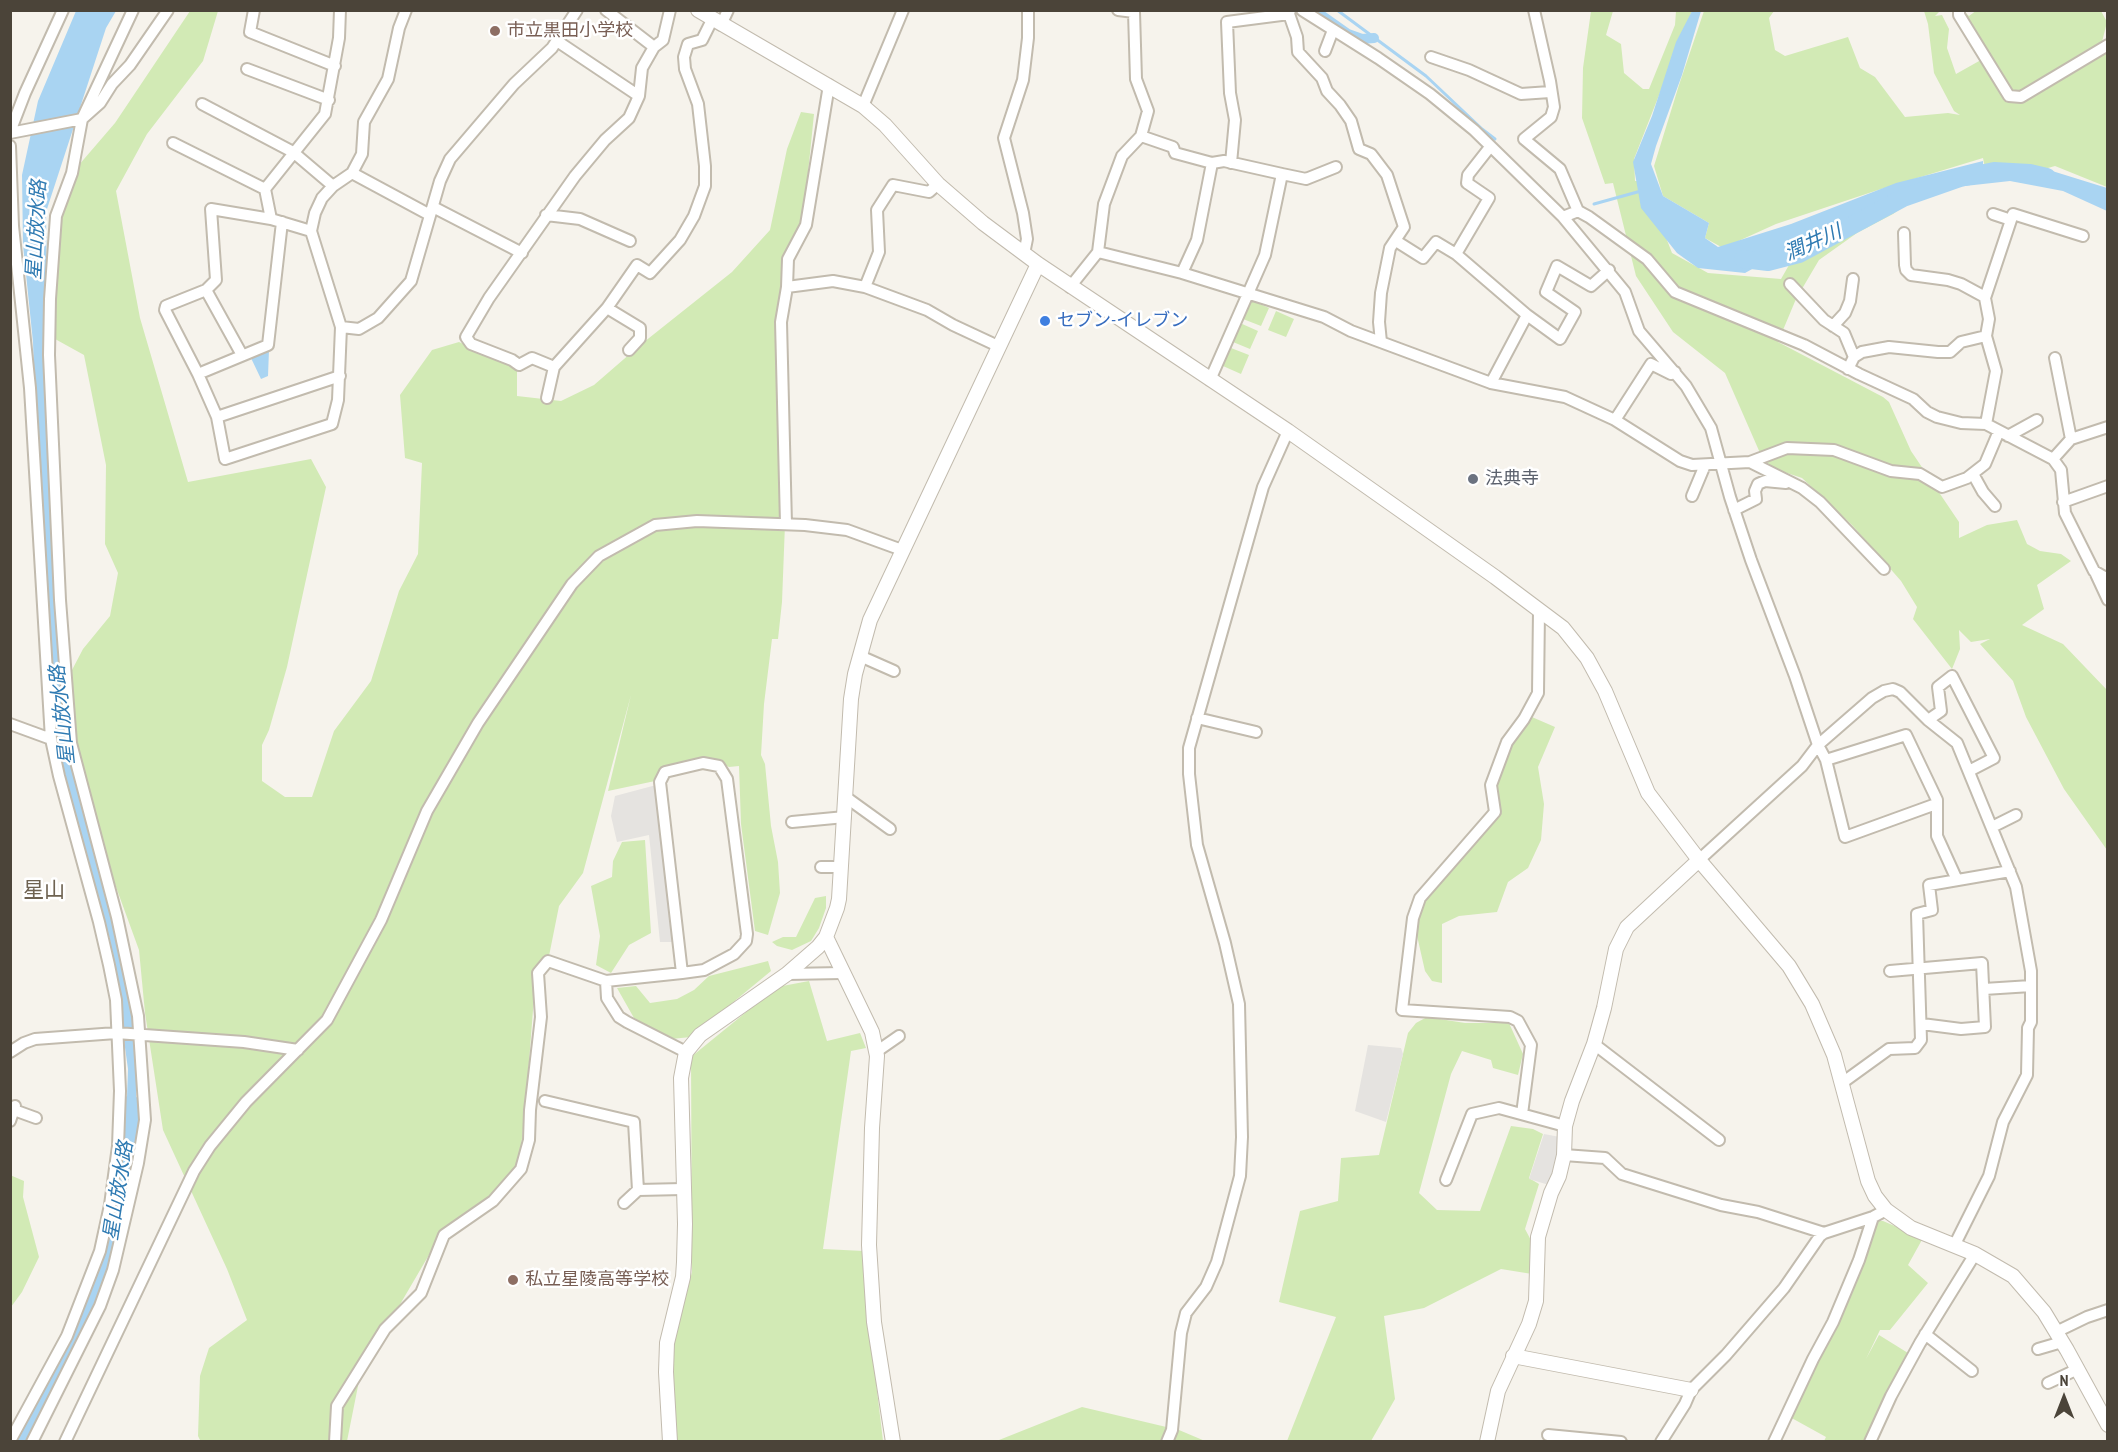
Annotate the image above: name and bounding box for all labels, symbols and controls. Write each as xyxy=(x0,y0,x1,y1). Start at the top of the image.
place label: 市立黒田小学校 xyxy=(507,20,633,42)
marker: 市立黒田小学校 xyxy=(488,24,502,38)
water label: 星山放水路 xyxy=(22,179,52,281)
water label: 潤井川 xyxy=(1781,220,1845,266)
place label: セブン-イレブン xyxy=(1057,310,1188,332)
marker: セブン-イレブン xyxy=(1038,314,1052,328)
place label: 法典寺 xyxy=(1485,468,1539,490)
marker: 法典寺 xyxy=(1466,472,1480,486)
water label: 星山放水路 xyxy=(46,664,80,766)
district label: 星山 xyxy=(23,878,65,904)
water label: 星山放水路 xyxy=(99,1140,139,1242)
place label: 私立星陵高等学校 xyxy=(525,1269,669,1291)
marker: 私立星陵高等学校 xyxy=(506,1273,520,1287)
north arrow xyxy=(2034,1368,2094,1428)
text: N xyxy=(2060,1370,2068,1390)

